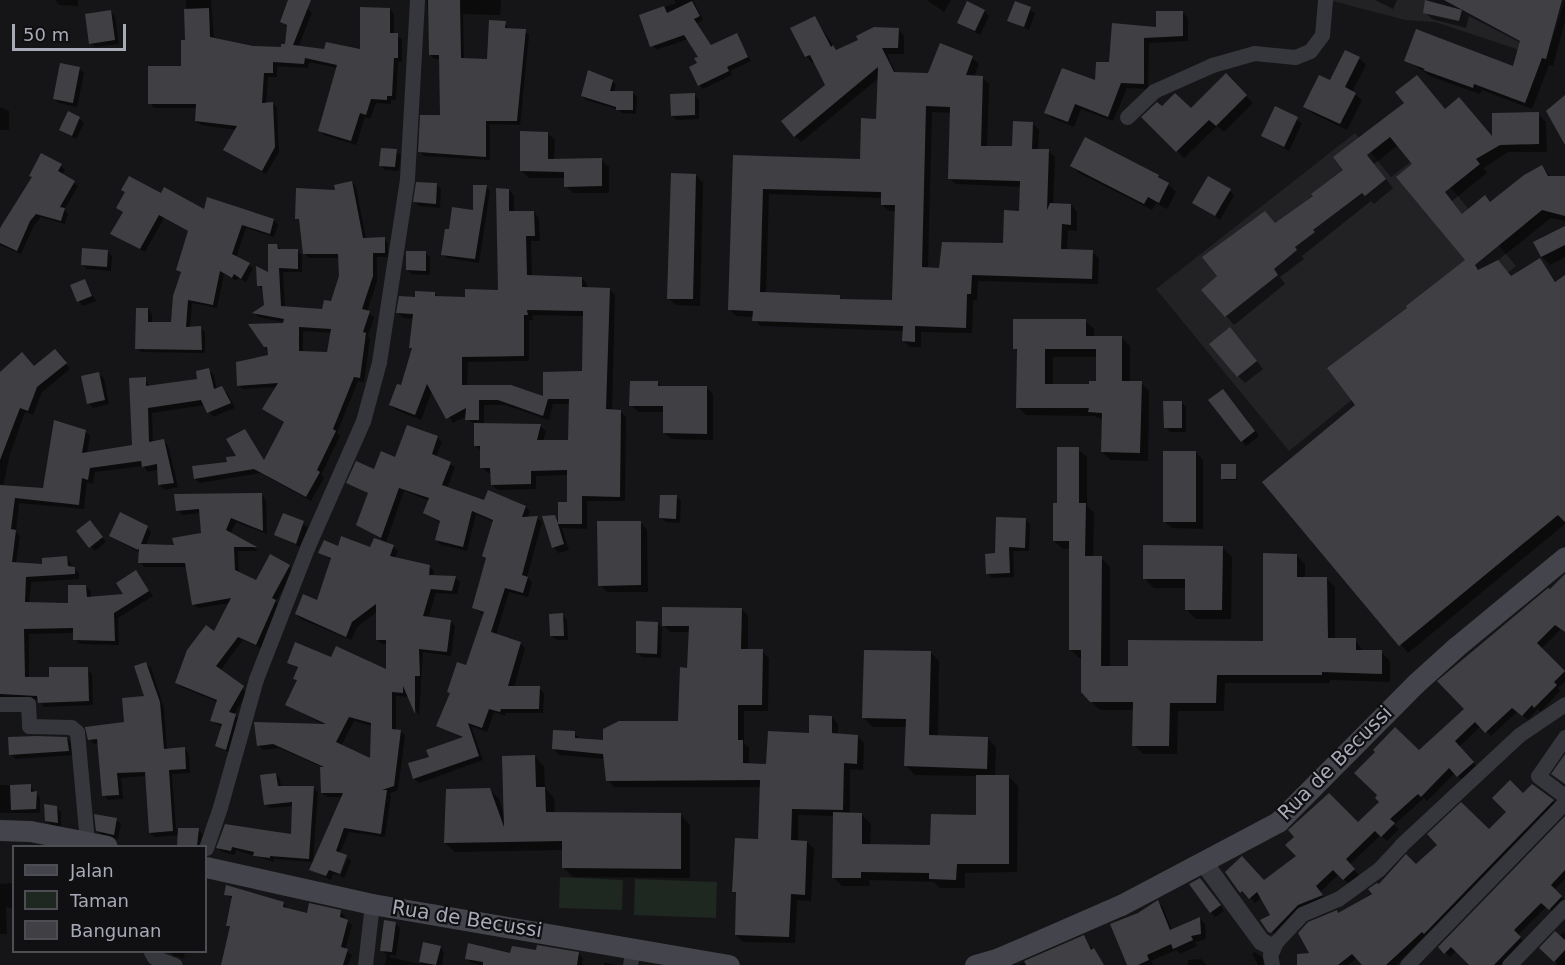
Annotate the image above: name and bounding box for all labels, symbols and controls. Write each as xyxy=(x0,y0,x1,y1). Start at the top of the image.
scale bar xyxy=(15,12,129,50)
text: 50 m xyxy=(23,24,69,45)
street label: Rua de Becussi xyxy=(1273,701,1397,825)
legend xyxy=(12,845,207,953)
text: Jalan xyxy=(70,860,114,881)
text: Taman xyxy=(70,890,129,911)
street label: Rua de Becussi xyxy=(390,895,544,943)
text: Bangunan xyxy=(70,920,161,941)

